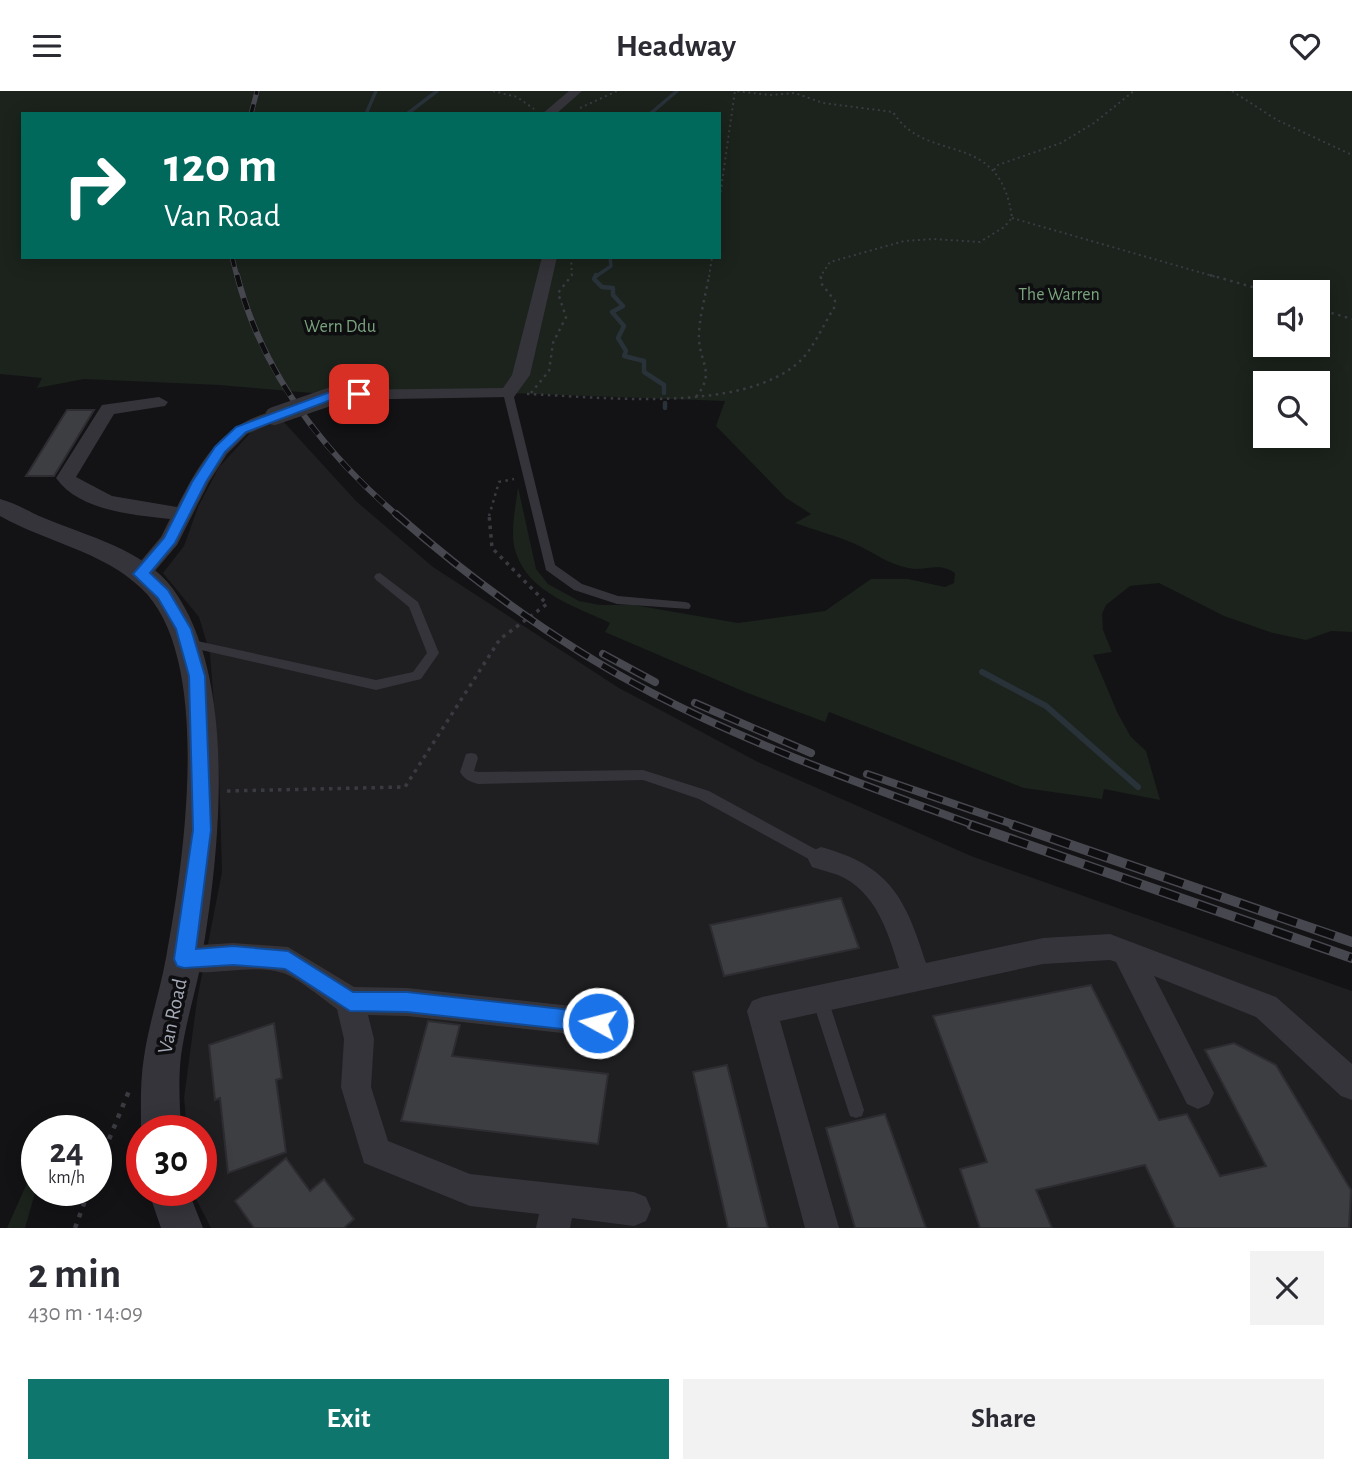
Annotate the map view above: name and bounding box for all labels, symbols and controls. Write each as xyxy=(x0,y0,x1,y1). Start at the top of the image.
icon: menu xyxy=(28,27,66,65)
icon: heart xyxy=(1286,27,1324,65)
text: Headway xyxy=(616,30,736,62)
icon: right xyxy=(49,140,140,231)
text: 120 m xyxy=(164,142,277,191)
text: Van Road xyxy=(164,200,280,232)
map controls xyxy=(1253,280,1330,448)
button: sound xyxy=(1253,280,1330,357)
park label: The Warren xyxy=(1018,286,1100,304)
park label: Wern Ddu xyxy=(304,318,376,336)
pin xyxy=(329,364,389,424)
button: search xyxy=(1253,371,1330,448)
icon: arrive xyxy=(340,375,378,413)
street label: Van Road xyxy=(154,977,191,1056)
position arrow xyxy=(561,986,635,1060)
speed limit sign: 30 xyxy=(126,1115,217,1206)
text: 24 xyxy=(49,1134,84,1169)
text: km/h xyxy=(48,1169,85,1187)
button: close xyxy=(1250,1251,1324,1325)
text: 2 min xyxy=(28,1253,121,1295)
text: 430 m · 14:09 xyxy=(28,1302,143,1325)
button: Exit xyxy=(28,1379,669,1459)
button: Share xyxy=(683,1379,1324,1459)

